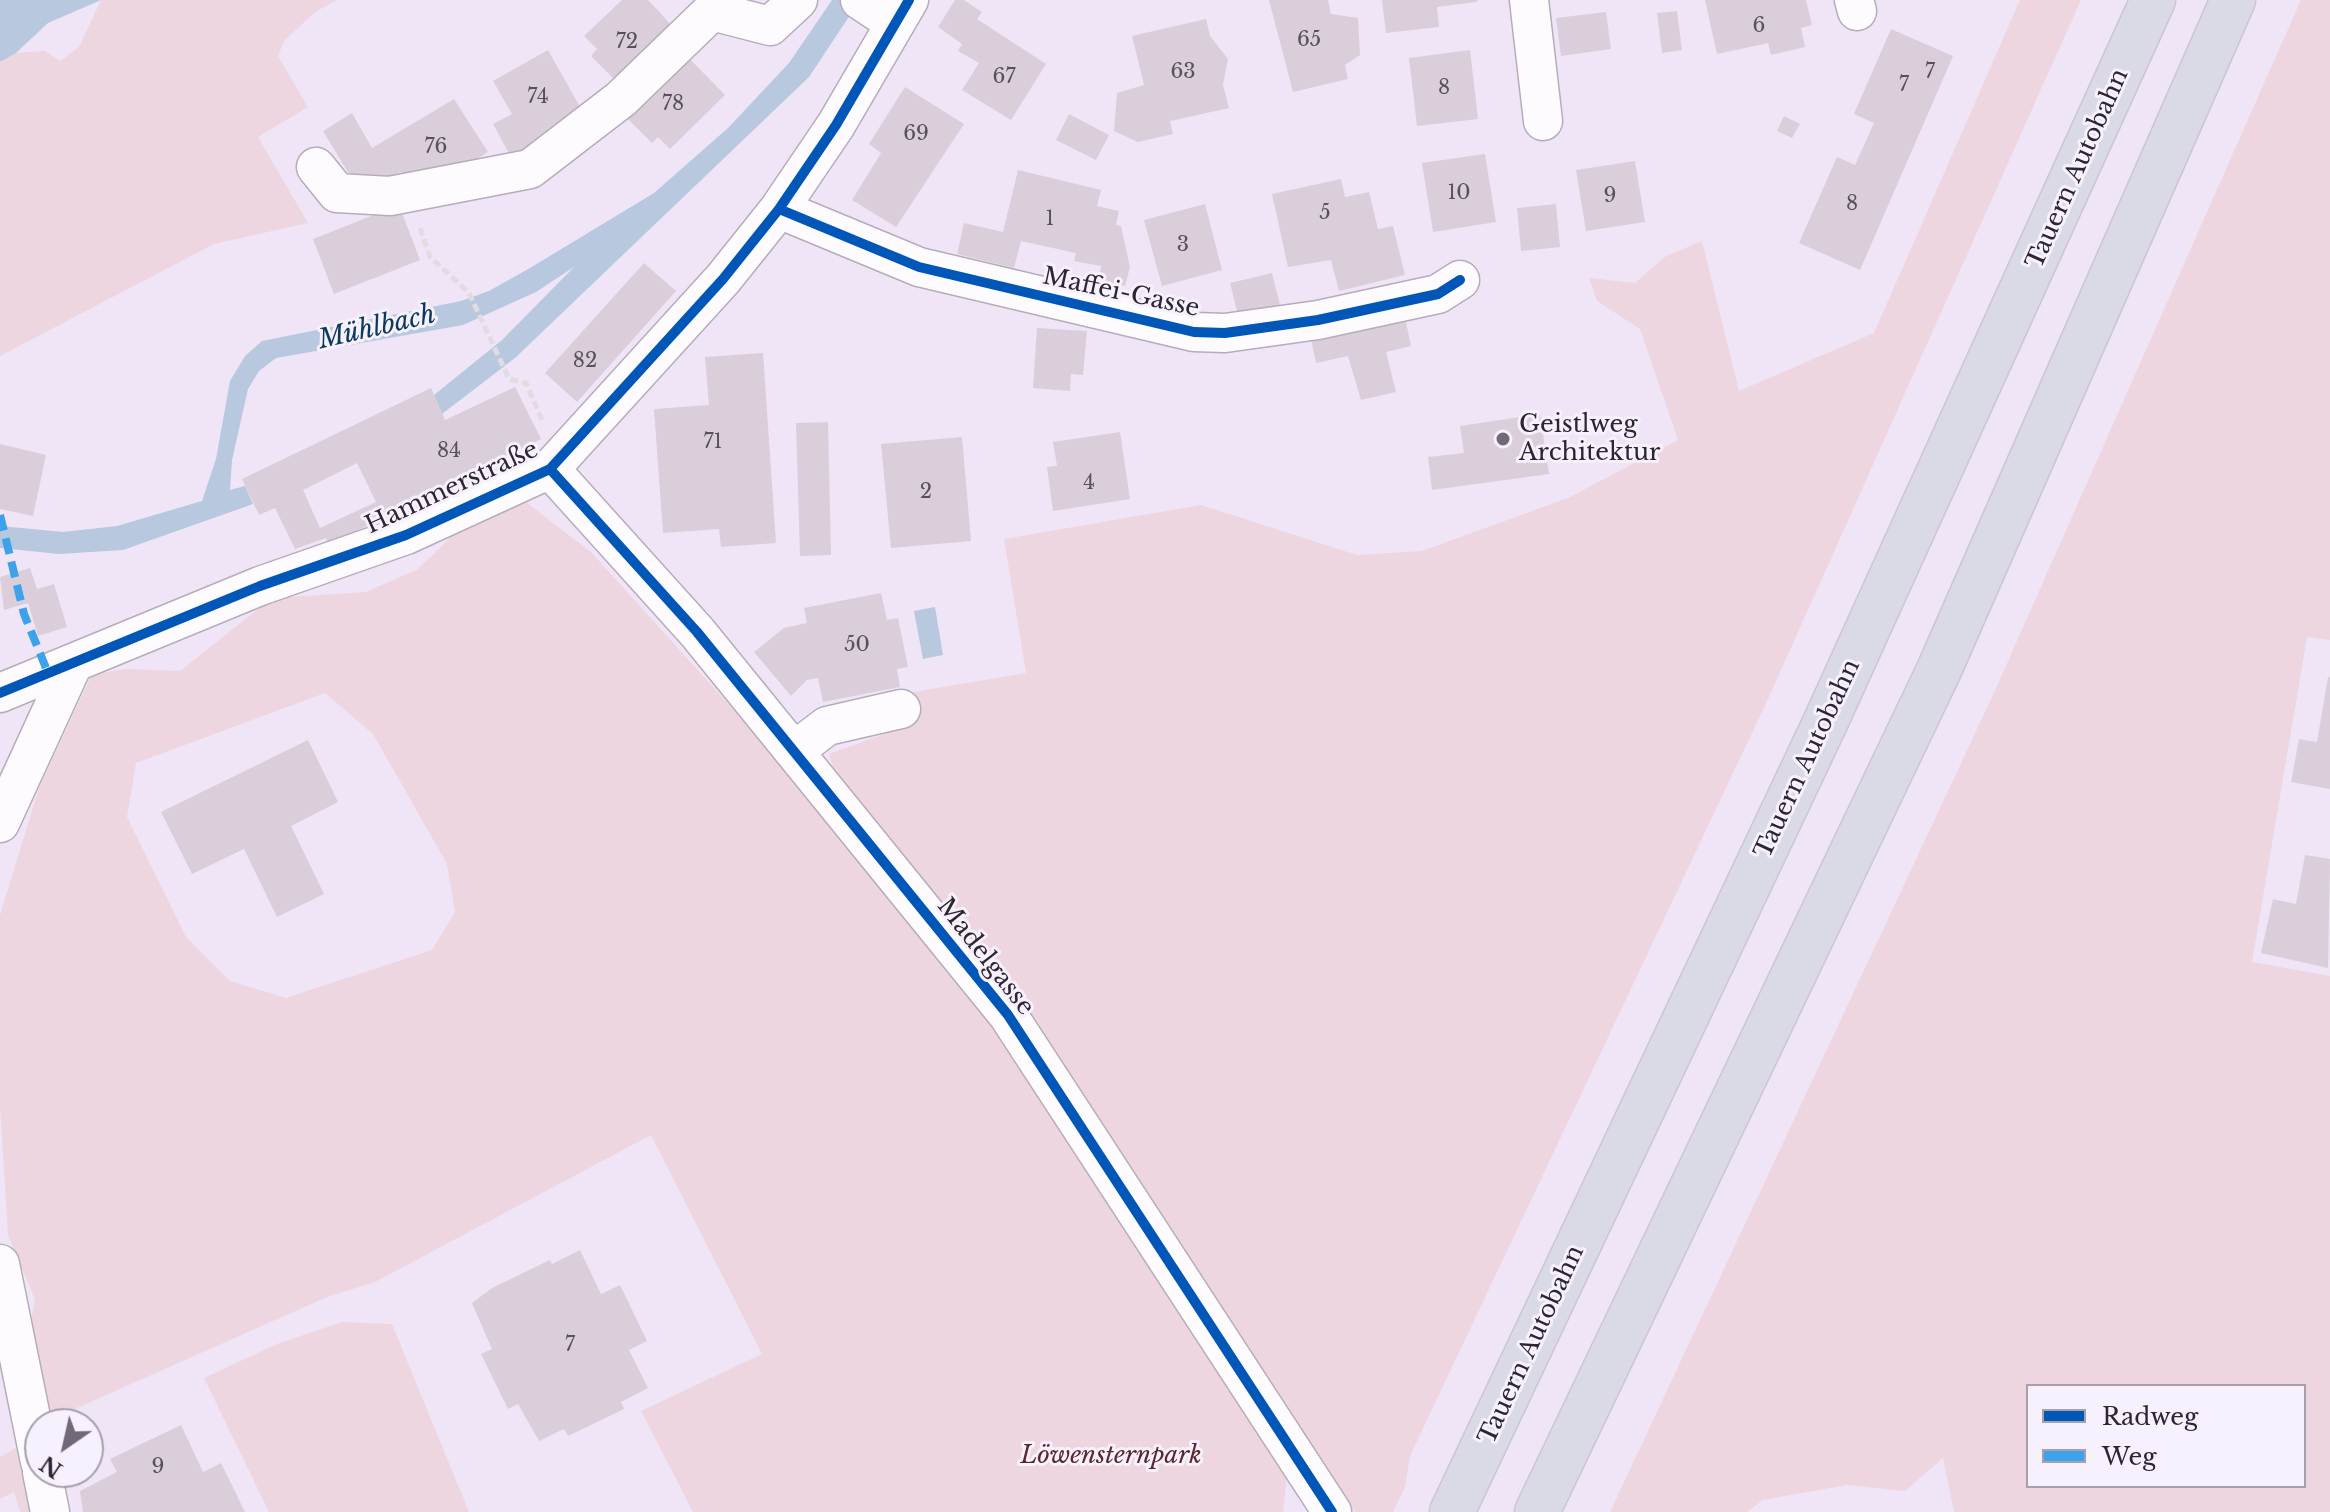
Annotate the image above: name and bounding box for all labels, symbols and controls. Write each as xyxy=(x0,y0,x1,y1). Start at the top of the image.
house number: 6 xyxy=(1753,14,1765,38)
house number: 65 xyxy=(1297,28,1321,52)
house number: 72 xyxy=(616,30,638,54)
house number: 63 xyxy=(1170,60,1196,84)
house number: 7 xyxy=(1925,60,1935,84)
house number: 67 xyxy=(993,65,1015,89)
street label: Tauern Autobahn xyxy=(2021,65,2135,273)
house number: 7 xyxy=(1899,73,1909,97)
house number: 8 xyxy=(1438,76,1450,100)
house number: 74 xyxy=(527,85,549,109)
house number: 78 xyxy=(662,92,684,116)
house number: 69 xyxy=(903,122,929,146)
house number: 76 xyxy=(425,135,447,159)
house number: 10 xyxy=(1447,181,1471,205)
house number: 9 xyxy=(1604,184,1616,208)
house number: 8 xyxy=(1846,192,1858,216)
house number: 5 xyxy=(1319,201,1331,225)
house number: 1 xyxy=(1046,207,1054,231)
house number: 3 xyxy=(1177,233,1189,257)
street label: Maffei-Gasse xyxy=(1040,262,1202,324)
water label: Mühlbach xyxy=(315,299,439,357)
house number: 82 xyxy=(573,349,597,373)
place label: Geistlweg Architektur xyxy=(1519,411,1660,467)
house number: 71 xyxy=(704,430,722,454)
marker: Geistlweg Architektur xyxy=(1494,430,1512,448)
street label: Hammerstraße xyxy=(361,435,543,541)
house number: 84 xyxy=(437,439,461,463)
house number: 4 xyxy=(1083,471,1095,495)
house number: 2 xyxy=(920,480,932,504)
house number: 50 xyxy=(844,633,870,657)
street label: Tauern Autobahn xyxy=(1749,655,1867,863)
street label: Madelgasse xyxy=(930,893,1040,1021)
street label: Tauern Autobahn xyxy=(1473,1241,1591,1449)
house number: 7 xyxy=(565,1333,575,1357)
legend xyxy=(2026,1384,2306,1488)
text: Radweg xyxy=(2102,1402,2198,1431)
north arrow xyxy=(24,1408,104,1488)
park label: Löwensternpark xyxy=(1020,1442,1202,1470)
text: Weg xyxy=(2102,1442,2157,1471)
text: N xyxy=(35,1450,68,1484)
house number: 9 xyxy=(152,1455,164,1479)

